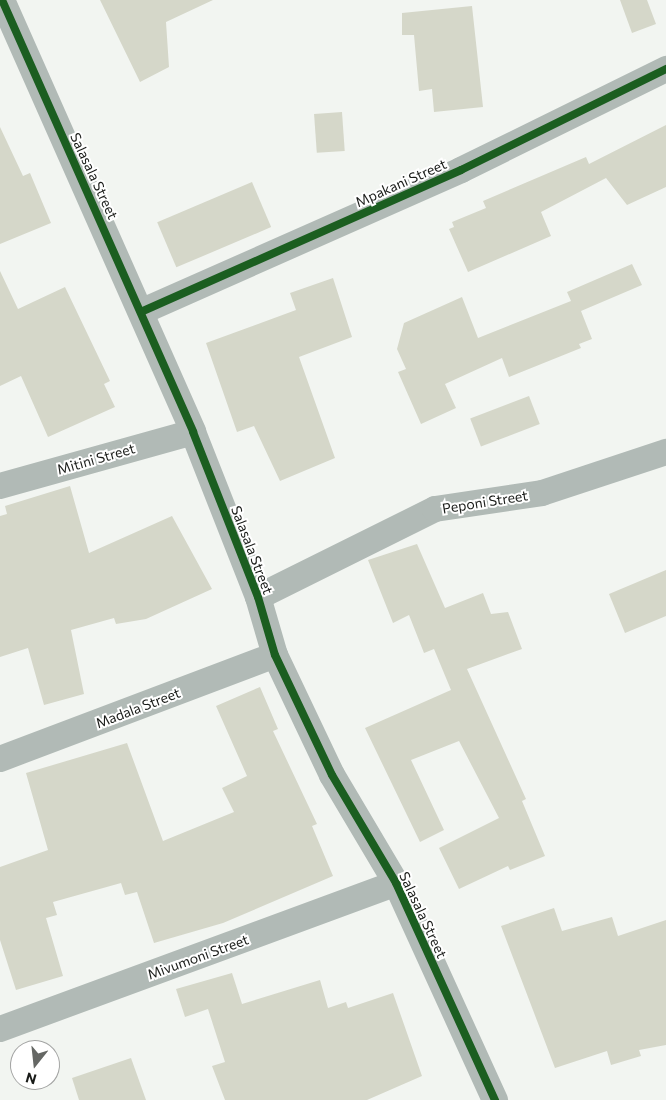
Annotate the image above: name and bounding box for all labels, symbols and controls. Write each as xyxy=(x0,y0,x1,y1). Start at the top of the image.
street label: Salasala Street xyxy=(67,130,121,222)
street label: Mpakani Street xyxy=(353,155,449,211)
street label: Mitini Street xyxy=(55,440,137,478)
street label: Peponi Street xyxy=(441,487,529,517)
street label: Salasala Street xyxy=(227,503,277,597)
street label: Madala Street xyxy=(93,684,183,732)
street label: Salasala Street xyxy=(396,869,450,961)
street label: Mivumoni Street xyxy=(145,931,251,983)
north arrow xyxy=(10,1040,60,1090)
text: N xyxy=(24,1069,38,1089)

